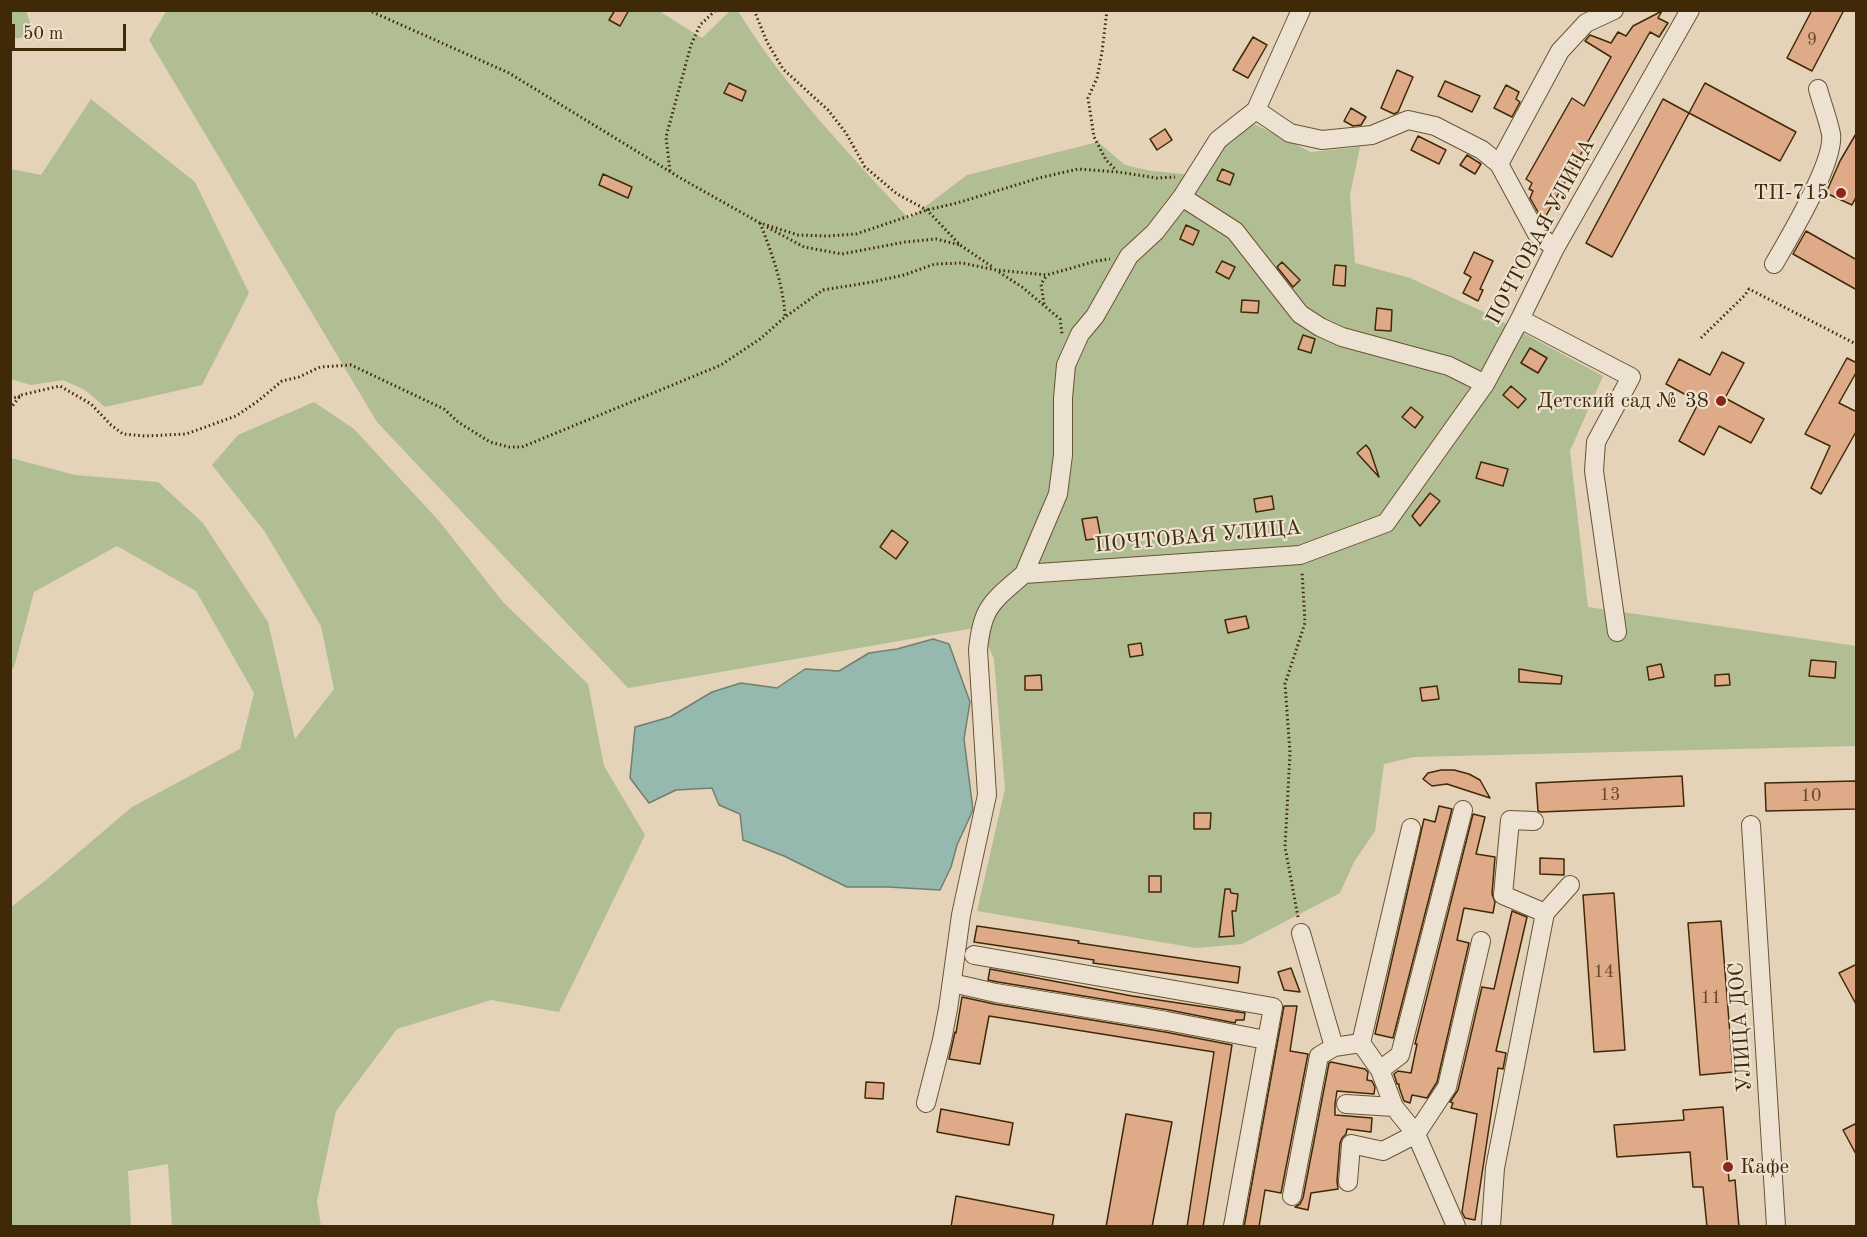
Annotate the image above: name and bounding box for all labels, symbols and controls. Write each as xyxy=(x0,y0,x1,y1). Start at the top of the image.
scale bar xyxy=(15,12,129,50)
text: 50 m xyxy=(23,25,63,43)
house number: 9 xyxy=(1807,29,1817,51)
street label: ПОЧТОВАЯ УЛИЦА xyxy=(1481,135,1601,329)
place label: ТП-715 xyxy=(1753,180,1829,206)
marker: ТП-715 xyxy=(1834,186,1848,200)
place label: Детский сад № 38 xyxy=(1537,388,1709,414)
marker: Детский сад № 38 xyxy=(1714,394,1728,408)
street label: ПОЧТОВАЯ УЛИЦА xyxy=(1094,515,1302,559)
house number: 13 xyxy=(1600,784,1620,806)
house number: 10 xyxy=(1801,785,1821,807)
house number: 14 xyxy=(1594,961,1614,983)
street label: УЛИЦА ДОС xyxy=(1724,961,1758,1093)
house number: 11 xyxy=(1701,987,1721,1009)
place label: Кафе xyxy=(1740,1154,1789,1180)
marker: Кафе xyxy=(1721,1160,1735,1174)

